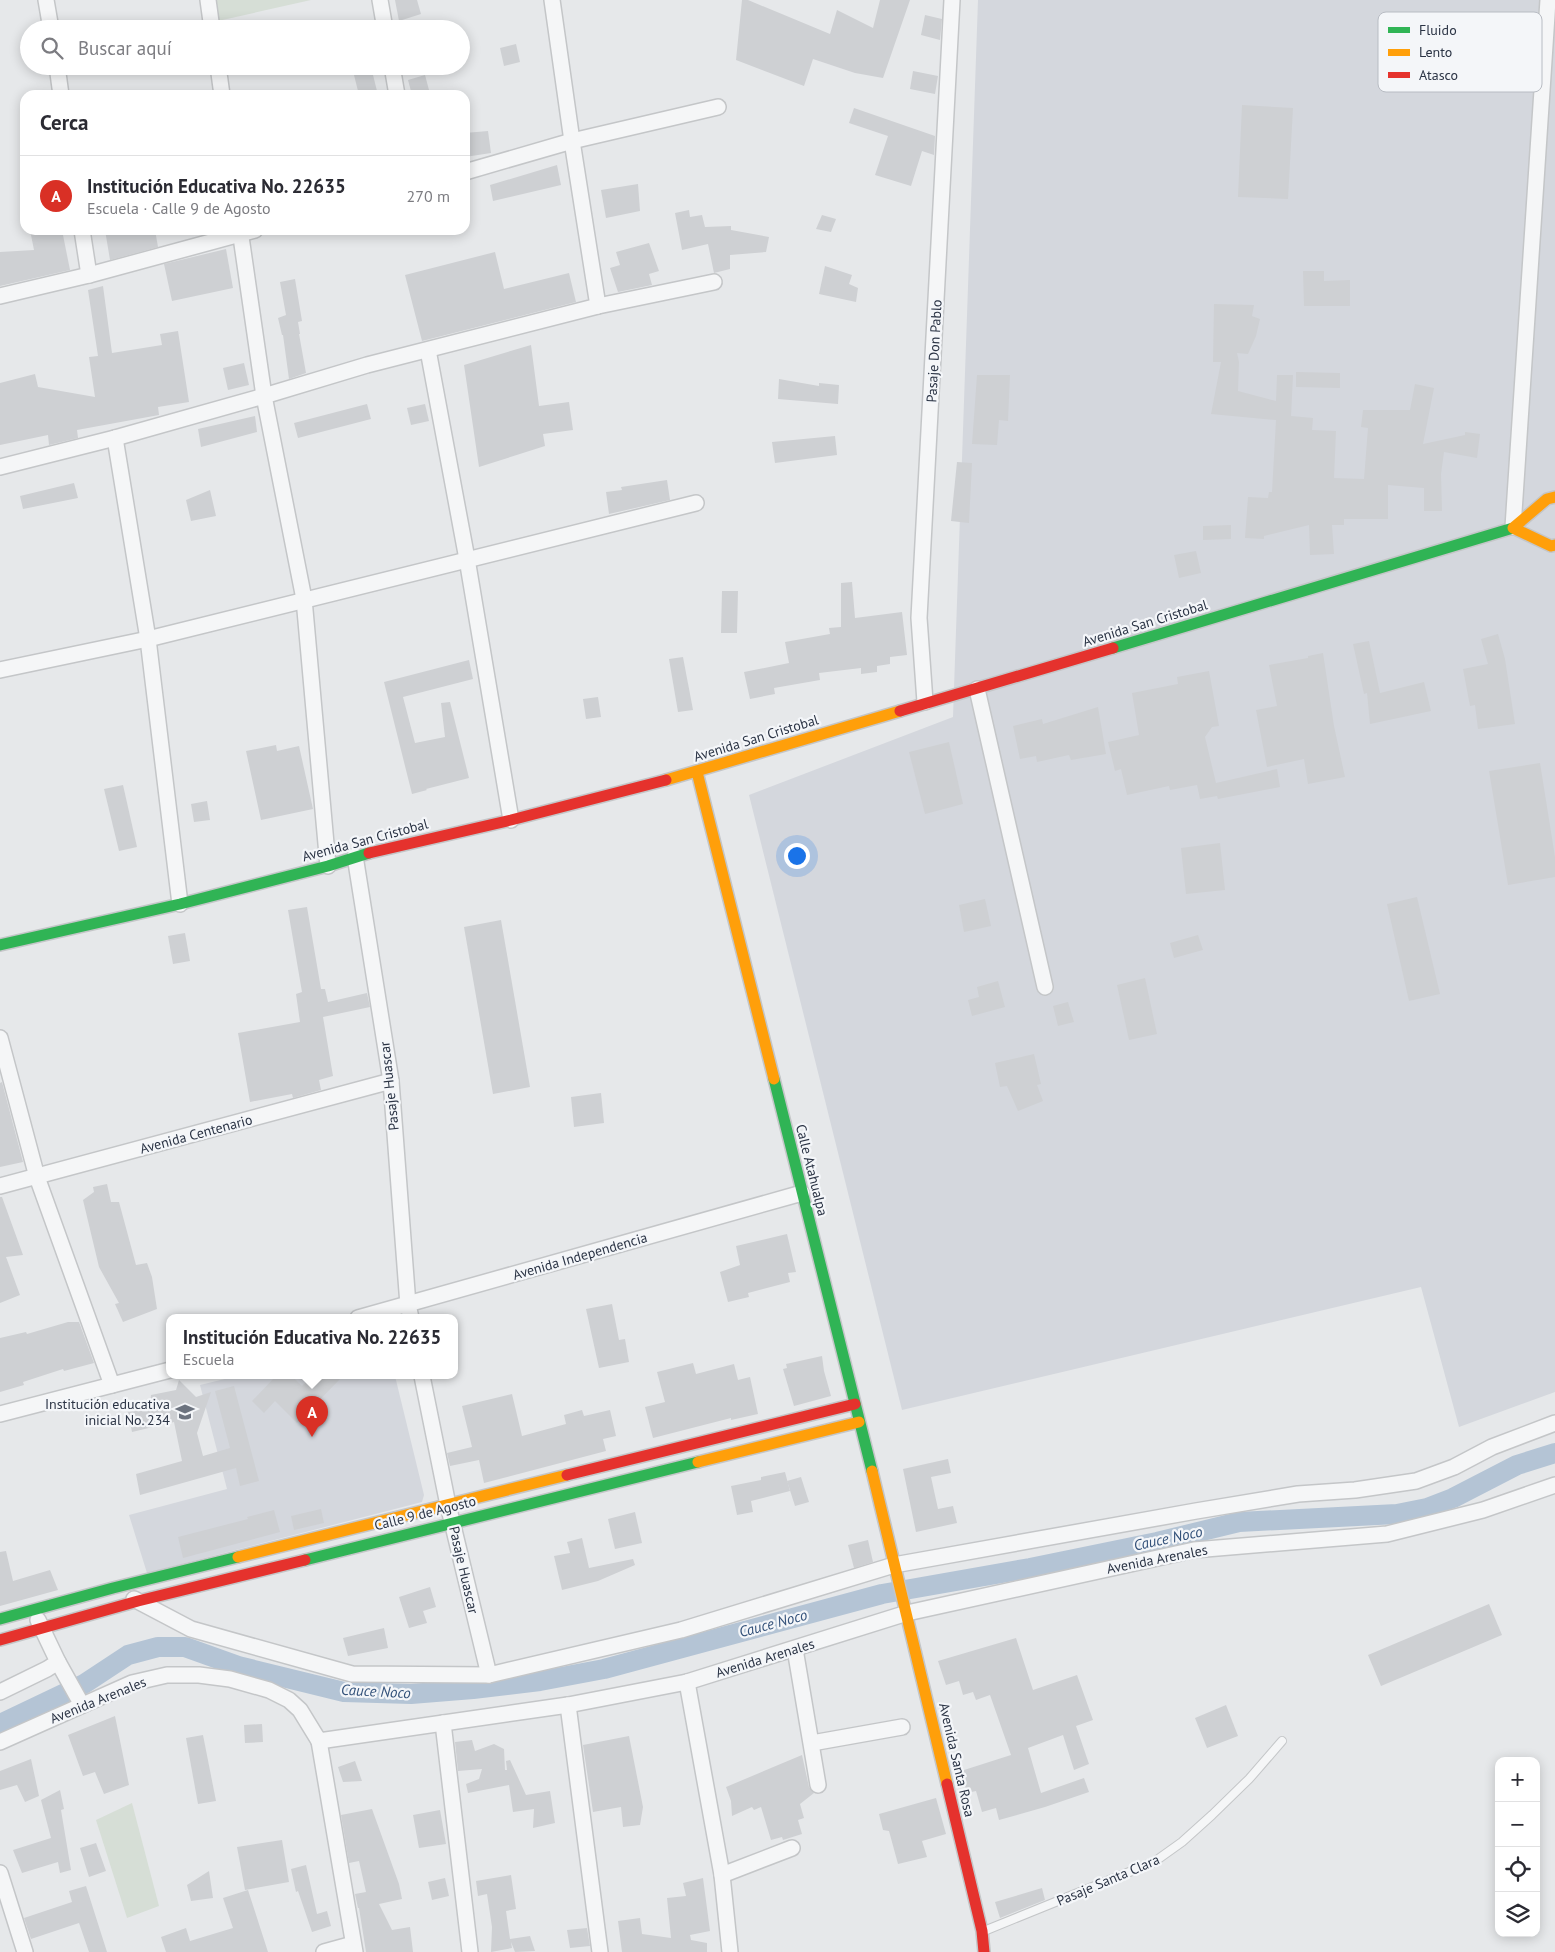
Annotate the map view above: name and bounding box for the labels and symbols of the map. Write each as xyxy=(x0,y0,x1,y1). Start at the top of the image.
legend xyxy=(1378,12,1542,92)
text: Fluido xyxy=(1419,21,1457,39)
text: Lento xyxy=(1419,43,1452,61)
text: Atasco xyxy=(1419,66,1458,84)
street label: Pasaje Don Pablo xyxy=(922,299,946,403)
street label: Avenida San Cristobal xyxy=(1080,595,1210,651)
street label: Avenida San Cristobal xyxy=(691,710,821,766)
street label: Avenida San Cristobal xyxy=(300,815,430,865)
your location xyxy=(784,843,810,869)
street label: Pasaje Huascar xyxy=(375,1040,403,1131)
street label: Avenida Centenario xyxy=(138,1110,254,1158)
street label: Calle Atahualpa xyxy=(792,1122,832,1218)
street label: Avenida Independencia xyxy=(511,1228,649,1284)
place label: Institución educativa inicial No. 234 xyxy=(45,1395,170,1429)
pin: A xyxy=(296,1396,328,1437)
school or university icon: Institución educativa inicial No. 234 xyxy=(174,1401,196,1423)
street label: Calle 9 de Agosto xyxy=(372,1492,478,1534)
water label: Cauce Noco xyxy=(1132,1521,1204,1555)
street label: Pasaje Huascar xyxy=(445,1524,483,1616)
street label: Avenida Arenales xyxy=(1105,1540,1209,1578)
water label: Cauce Noco xyxy=(737,1605,809,1641)
street label: Avenida Arenales xyxy=(713,1634,817,1682)
street label: Avenida Arenales xyxy=(47,1672,149,1728)
water label: Cauce Noco xyxy=(341,1680,411,1702)
street label: Avenida Santa Rosa xyxy=(935,1701,979,1819)
street label: Pasaje Santa Clara xyxy=(1054,1850,1162,1910)

